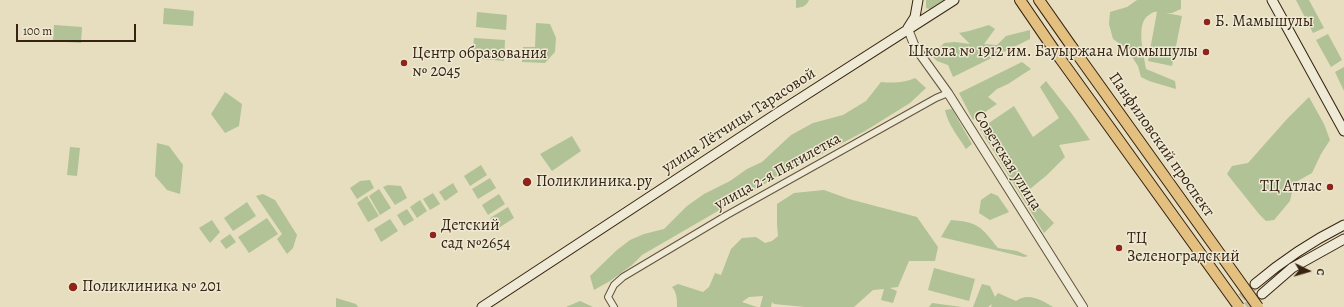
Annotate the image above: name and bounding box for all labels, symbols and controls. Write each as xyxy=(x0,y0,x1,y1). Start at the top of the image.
place label: Б. Мамышулы xyxy=(1215,12,1313,32)
scale bar xyxy=(18,16,138,42)
marker: Б. Мамышулы xyxy=(1202,17,1212,27)
text: 100 m xyxy=(23,23,52,39)
place label: Школа № 1912 им. Бауыржана Момышулы xyxy=(908,42,1198,62)
place label: Центр образования № 2045 xyxy=(412,44,547,82)
marker: Школа № 1912 им. Бауыржана Момышулы xyxy=(1201,47,1211,57)
marker: Центр образования № 2045 xyxy=(399,58,409,68)
street label: улица Лётчицы Тарасовой xyxy=(659,64,819,178)
street label: Панфиловский проспект xyxy=(1104,69,1218,221)
street label: Советская улица xyxy=(969,108,1045,214)
street label: улица 2-я Пятилетка xyxy=(711,129,845,215)
place label: Поликлиника.ру xyxy=(536,172,652,192)
marker: Поликлиника.ру xyxy=(521,176,533,188)
place label: ТЦ Атлас xyxy=(1260,177,1322,197)
marker: ТЦ Атлас xyxy=(1325,182,1335,192)
place label: Детский сад №2654 xyxy=(441,216,511,254)
place label: ТЦ Зеленоградский xyxy=(1127,229,1240,267)
marker: Детский сад №2654 xyxy=(428,230,438,240)
marker: ТЦ Зеленоградский xyxy=(1114,243,1124,253)
north arrow xyxy=(1288,251,1328,291)
text: С xyxy=(1313,268,1328,276)
place label: Поликлиника № 201 xyxy=(82,277,221,297)
marker: Поликлиника № 201 xyxy=(67,281,79,293)

